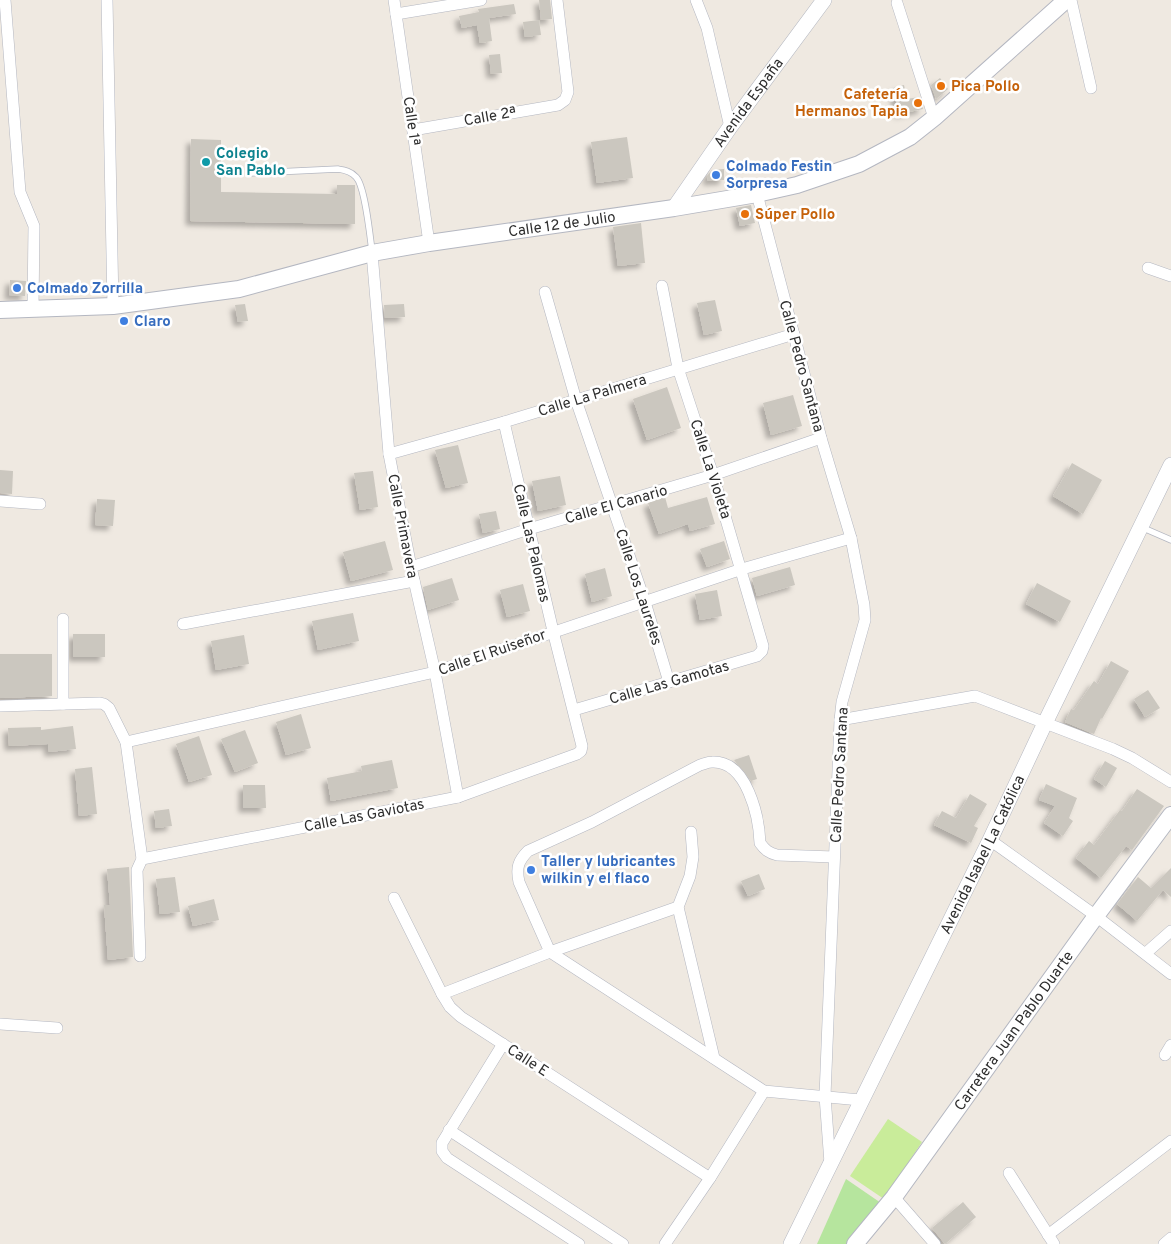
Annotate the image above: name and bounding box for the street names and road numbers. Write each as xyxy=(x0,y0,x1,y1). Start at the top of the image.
street label: Avenida España xyxy=(711,55,789,152)
street label: Calle 1ª xyxy=(398,95,423,147)
street label: Calle 2ª xyxy=(463,104,518,131)
street label: Calle 12 de Julio xyxy=(507,208,617,243)
street label: Calle Pedro Santana xyxy=(774,298,827,435)
street label: Calle La Palmera xyxy=(536,371,649,422)
street label: Calle La Violeta xyxy=(685,417,735,522)
street label: Calle Primavera xyxy=(382,472,421,580)
street label: Calle Las Palomas xyxy=(508,482,553,604)
street label: Calle El Canario xyxy=(563,482,670,529)
street label: Calle Los Laureles xyxy=(610,527,665,648)
street label: Calle El Ruiseñor xyxy=(436,626,549,681)
street label: Calle Las Gamotas xyxy=(607,657,732,710)
street label: Calle Pedro Santana xyxy=(827,707,854,843)
street label: Avenida Isabel La Católica xyxy=(937,772,1030,938)
street label: Calle Las Gaviotas xyxy=(302,795,426,837)
street label: Carretera Juan Pablo Duarte xyxy=(951,948,1079,1115)
street label: Calle E xyxy=(503,1041,552,1082)

